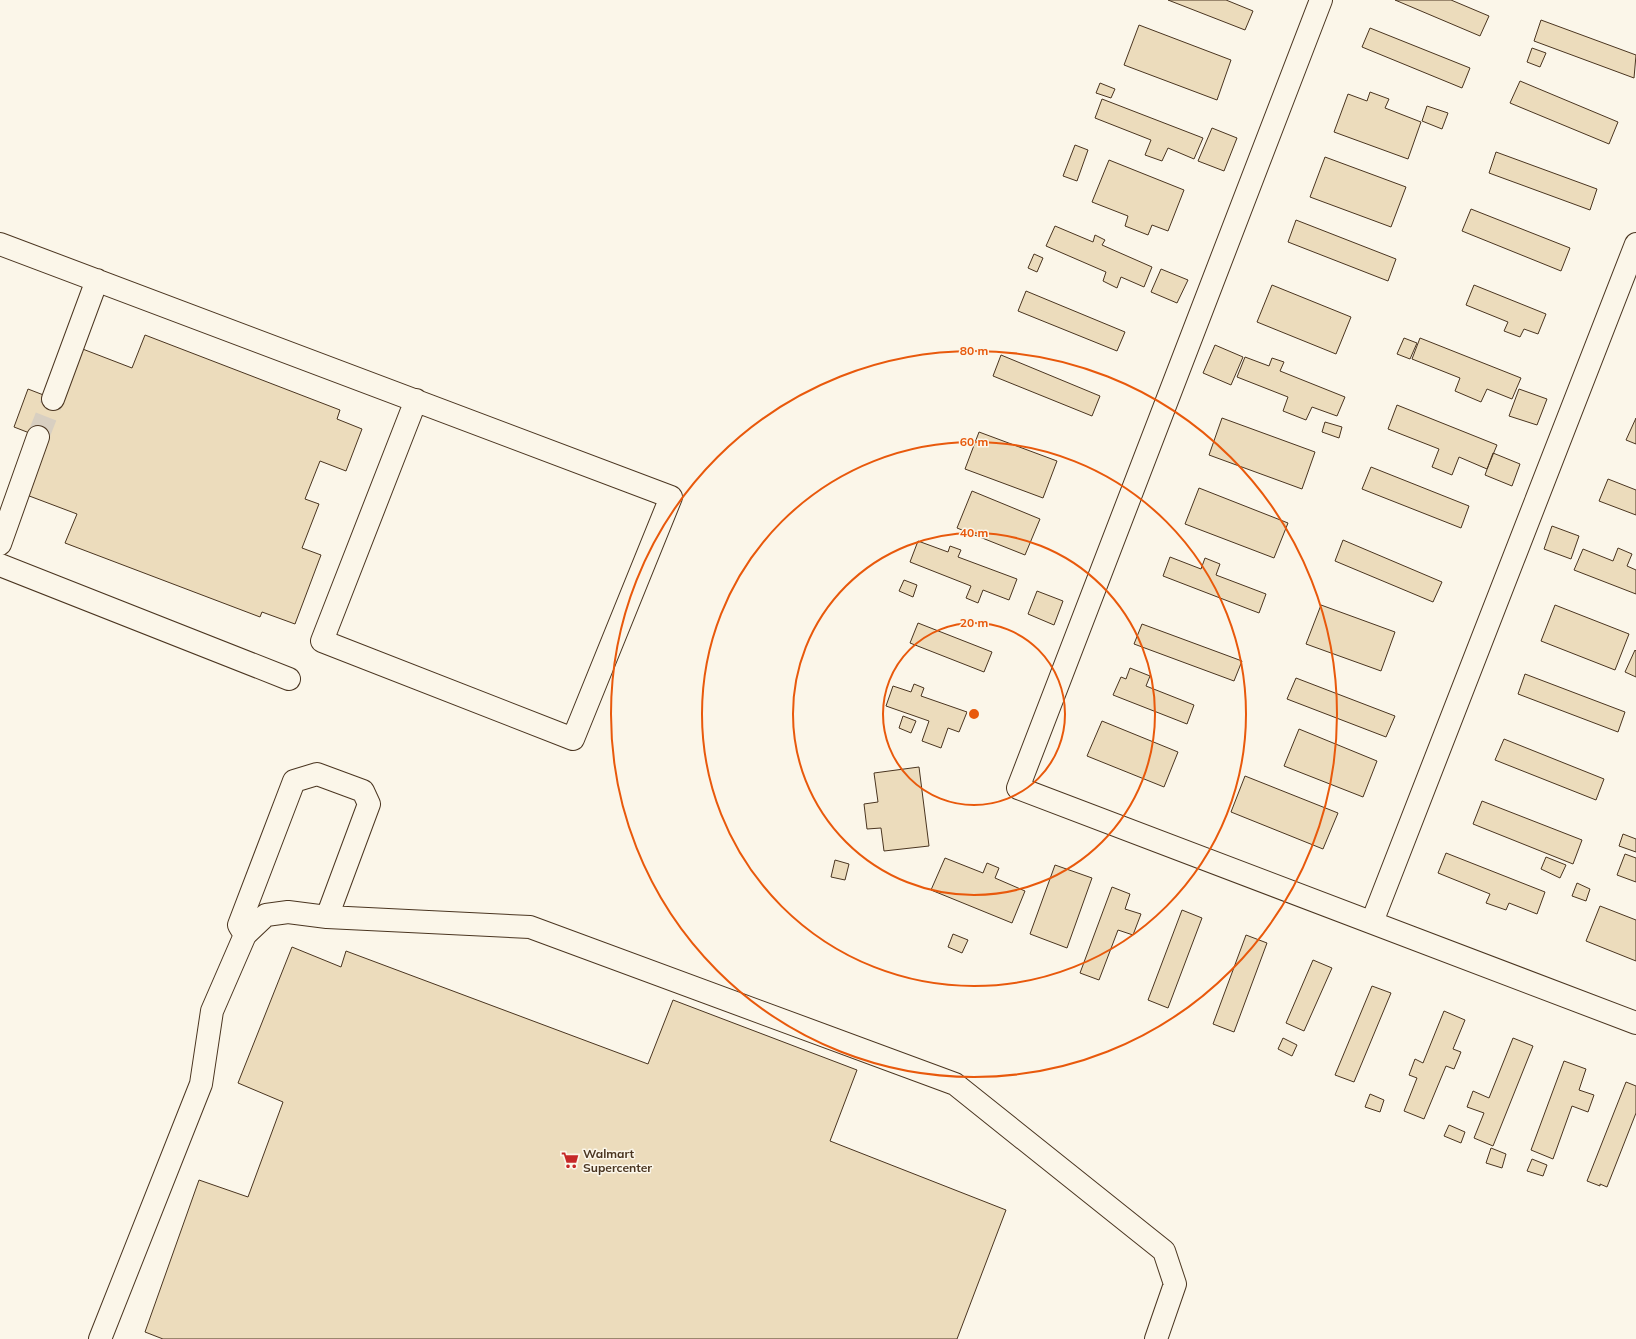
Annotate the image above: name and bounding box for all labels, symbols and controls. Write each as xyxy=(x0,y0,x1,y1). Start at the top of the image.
text: 80 m xyxy=(960,343,988,358)
text: 60 m xyxy=(960,434,988,449)
text: 40 m xyxy=(960,525,988,540)
text: 20 m xyxy=(960,615,988,630)
centre of rings xyxy=(967,707,981,721)
place label: Walmart Supercenter xyxy=(583,1146,652,1175)
supermarket icon: Walmart Supercenter xyxy=(560,1150,580,1170)

